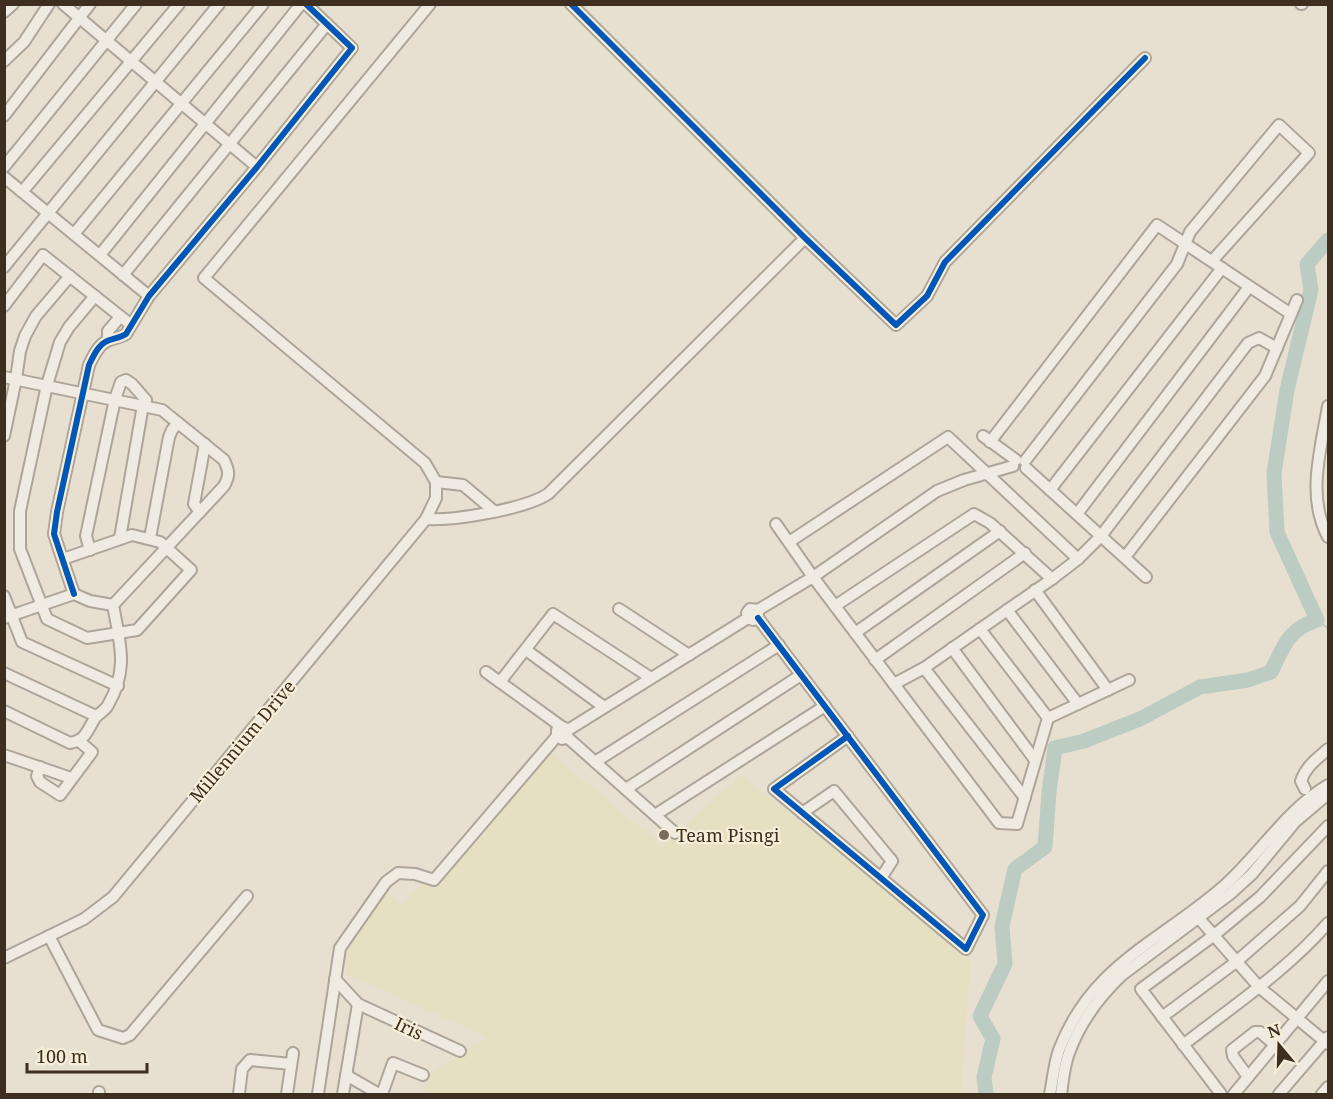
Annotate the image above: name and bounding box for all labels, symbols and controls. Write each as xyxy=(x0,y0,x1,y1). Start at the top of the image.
street label: Millennium Drive xyxy=(184,675,300,807)
place label: Team Pisngi xyxy=(676,823,780,847)
marker: Team Pisngi xyxy=(657,828,671,842)
street label: Iris xyxy=(391,1011,427,1045)
north arrow xyxy=(1249,1015,1309,1075)
text: N xyxy=(1265,1018,1284,1043)
scale bar xyxy=(27,1036,147,1074)
text: 100 m xyxy=(36,1044,88,1068)

